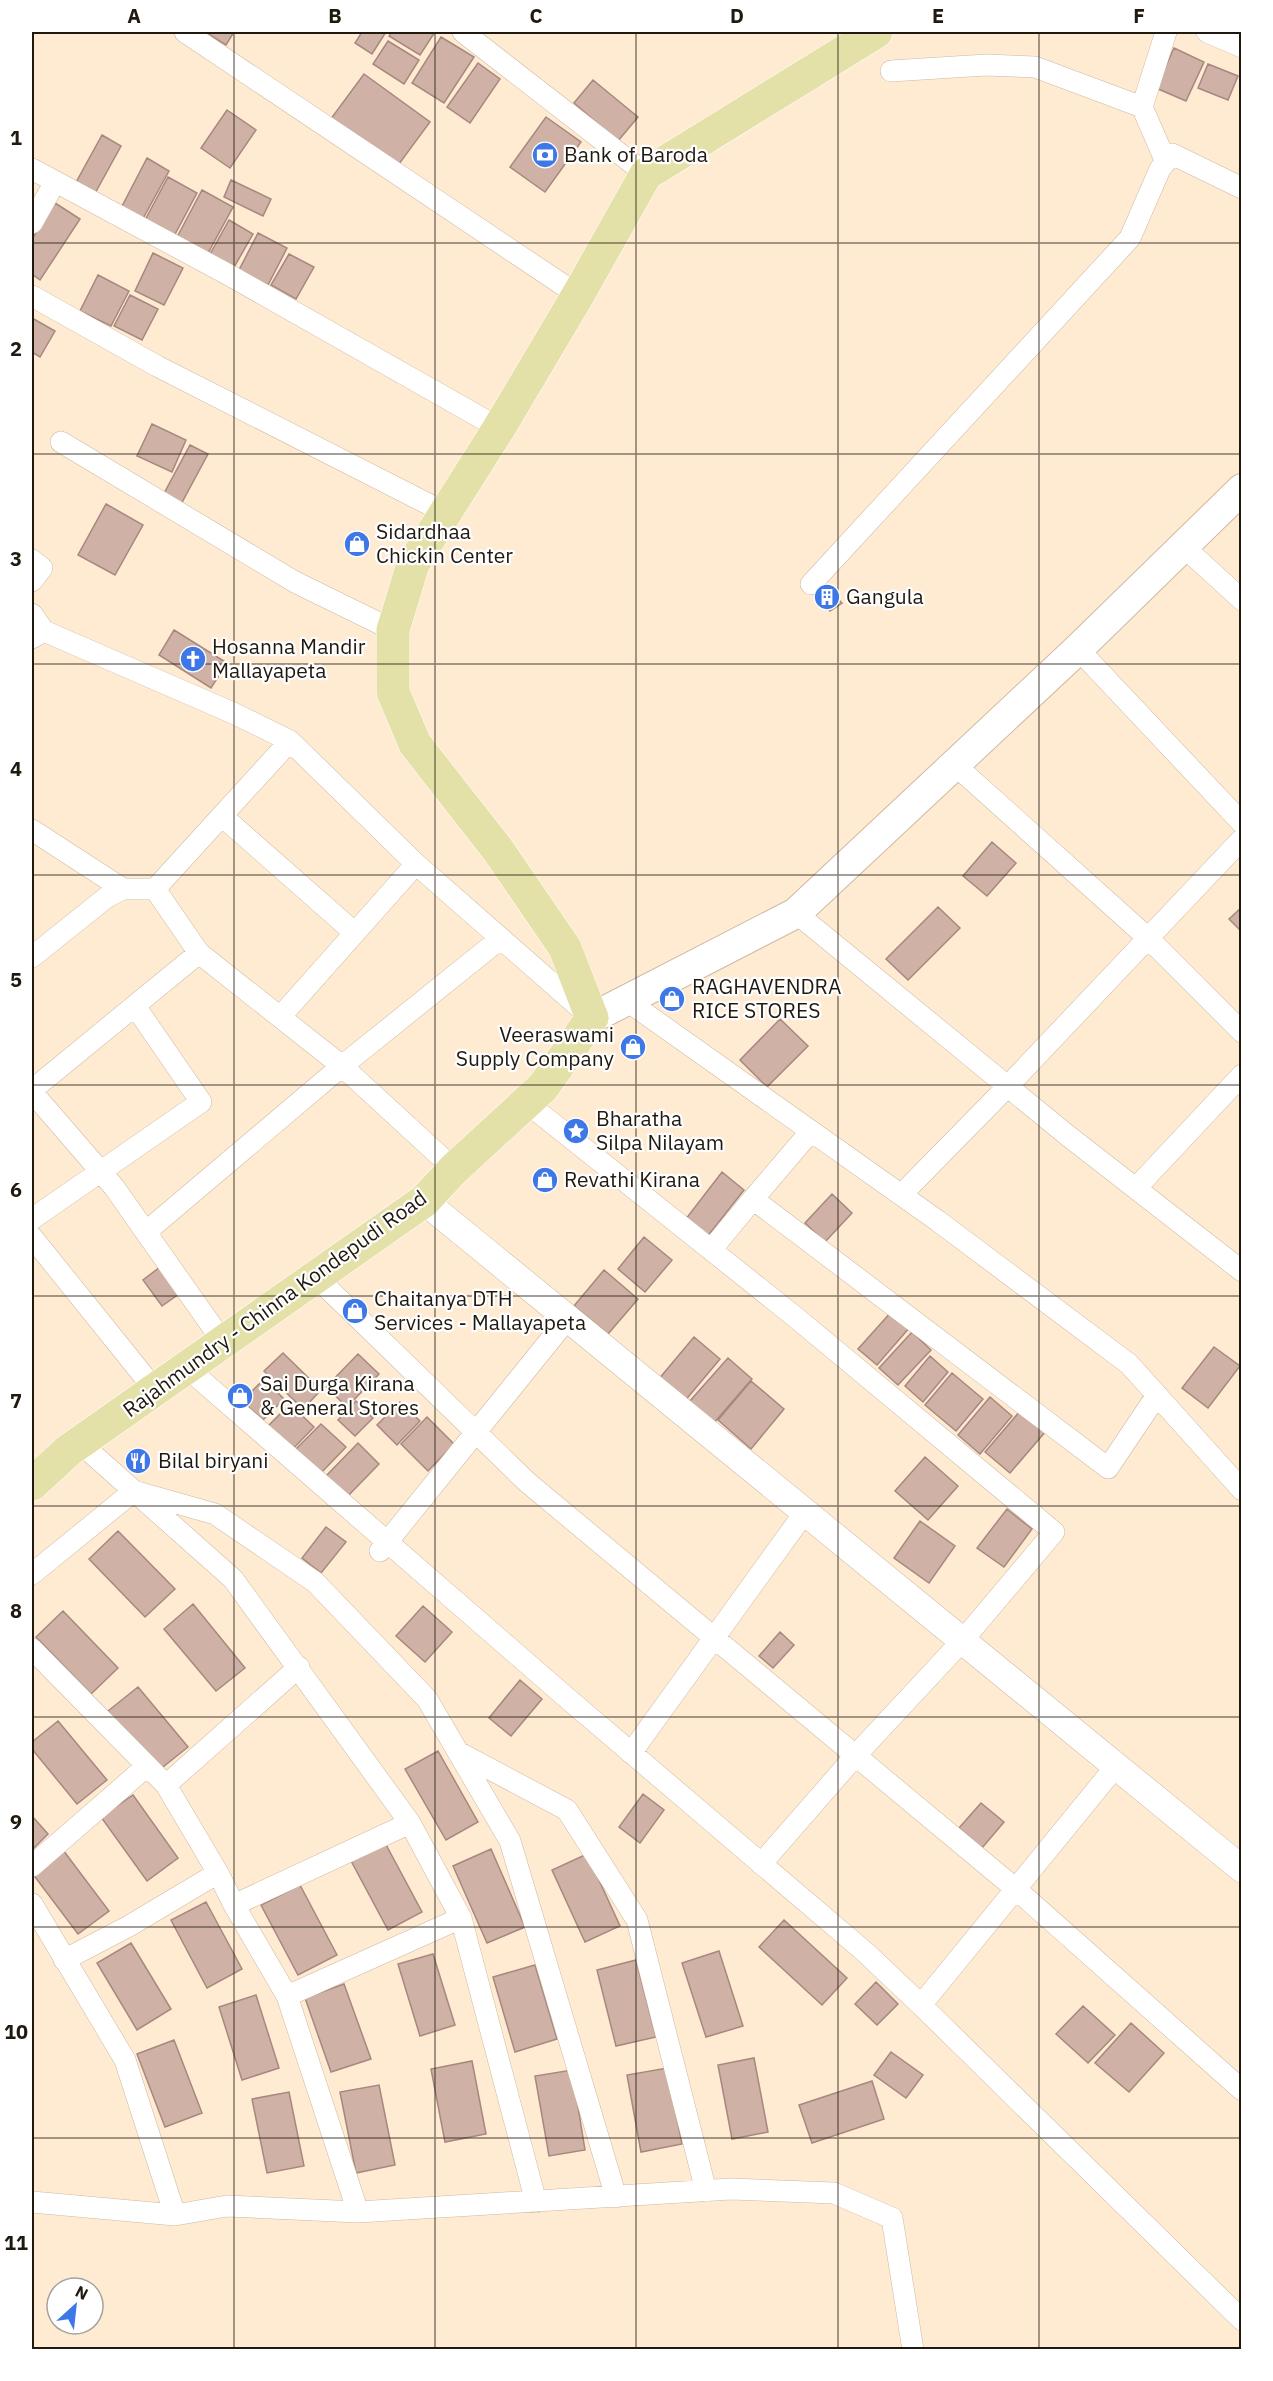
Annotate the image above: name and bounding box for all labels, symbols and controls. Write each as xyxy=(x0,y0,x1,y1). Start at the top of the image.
text: A xyxy=(127,2,141,29)
text: B xyxy=(328,2,342,29)
text: C xyxy=(529,2,543,29)
text: D xyxy=(730,2,744,29)
text: E xyxy=(932,2,944,29)
text: F xyxy=(1133,2,1145,29)
text: 1 xyxy=(10,124,22,151)
bank icon: Bank of Baroda xyxy=(530,140,560,170)
place label: Bank of Baroda xyxy=(564,140,708,168)
text: 2 xyxy=(10,335,22,362)
place label: Sidardhaa Chickin Center xyxy=(376,517,513,569)
shop icon: Sidardhaa Chickin Center xyxy=(342,529,372,559)
text: 3 xyxy=(10,545,22,572)
building icon: Gangula xyxy=(812,582,842,612)
place label: Gangula xyxy=(846,582,924,610)
place label: Hosanna Mandir Mallayapeta xyxy=(212,632,366,684)
church icon: Hosanna Mandir Mallayapeta xyxy=(178,644,208,674)
text: 4 xyxy=(10,755,22,782)
text: 5 xyxy=(10,966,22,993)
place label: RAGHAVENDRA RICE STORES xyxy=(692,972,842,1024)
shop icon: RAGHAVENDRA RICE STORES xyxy=(657,984,687,1014)
place label: Veeraswami Supply Company xyxy=(456,1020,615,1072)
shop icon: Veeraswami Supply Company xyxy=(618,1032,648,1062)
place label: Bharatha Silpa Nilayam xyxy=(596,1104,724,1156)
place icon: Bharatha Silpa Nilayam xyxy=(561,1116,591,1146)
shop icon: Revathi Kirana xyxy=(530,1165,560,1195)
place label: Revathi Kirana xyxy=(564,1165,700,1193)
text: 6 xyxy=(10,1176,22,1203)
street label: Rajahmundry - Chinna Kondepudi Road xyxy=(117,1183,432,1423)
place label: Chaitanya DTH Services - Mallayapeta xyxy=(374,1284,586,1336)
shop icon: Chaitanya DTH Services - Mallayapeta xyxy=(340,1296,370,1326)
place label: Sai Durga Kirana & General Stores xyxy=(260,1369,419,1421)
shop icon: Sai Durga Kirana & General Stores xyxy=(225,1381,255,1411)
text: 7 xyxy=(10,1387,22,1414)
restaurant icon: Bilal biryani xyxy=(123,1446,153,1476)
place label: Bilal biryani xyxy=(158,1446,268,1474)
text: 8 xyxy=(10,1597,22,1624)
text: 9 xyxy=(10,1808,22,1835)
text: 10 xyxy=(4,2018,28,2045)
text: 11 xyxy=(4,2229,28,2256)
north arrow xyxy=(45,2276,105,2336)
text: N xyxy=(72,2281,92,2304)

